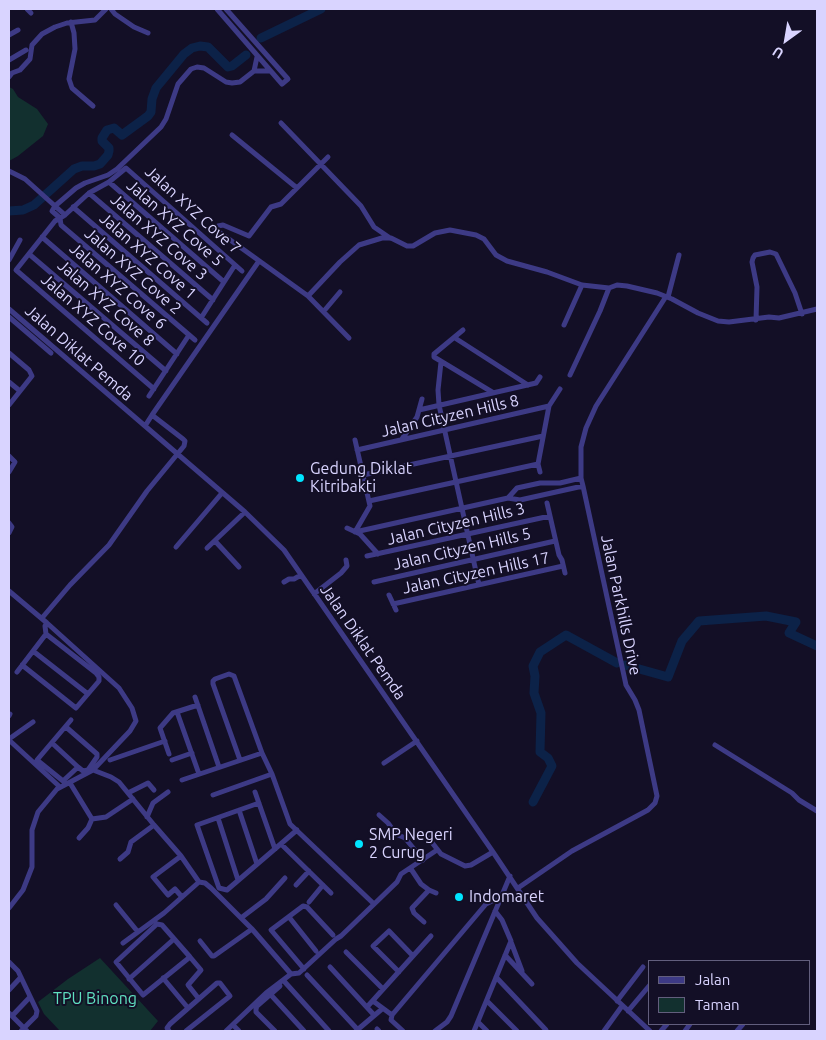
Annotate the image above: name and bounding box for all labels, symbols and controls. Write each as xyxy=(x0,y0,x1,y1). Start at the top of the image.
north arrow xyxy=(761,15,811,65)
text: U xyxy=(770,43,786,62)
street label: Jalan XYZ Cove 7 xyxy=(141,162,245,258)
street label: Jalan XYZ Cove 5 xyxy=(123,176,227,270)
street label: Jalan XYZ Cove 3 xyxy=(107,190,211,284)
street label: Jalan XYZ Cove 1 xyxy=(96,209,200,303)
street label: Jalan XYZ Cove 2 xyxy=(81,224,185,318)
street label: Jalan XYZ Cove 6 xyxy=(66,239,170,333)
street label: Jalan XYZ Cove 8 xyxy=(54,256,158,350)
street label: Jalan XYZ Cove 10 xyxy=(37,270,149,370)
street label: Jalan Diklat Pemda xyxy=(21,301,137,405)
street label: Jalan Cityzen Hills 8 xyxy=(379,391,521,441)
place label: Gedung Diklat Kitribakti xyxy=(310,459,412,497)
marker: Gedung Diklat Kitribakti xyxy=(294,472,306,484)
street label: Jalan Cityzen Hills 3 xyxy=(385,499,527,549)
street label: Jalan Cityzen Hills 5 xyxy=(391,524,533,574)
street label: Jalan Parkhills Drive xyxy=(597,533,645,677)
street label: Jalan Cityzen Hills 17 xyxy=(401,548,551,598)
street label: Jalan Diklat Pemda xyxy=(316,581,410,703)
place label: SMP Negeri 2 Curug xyxy=(369,825,453,863)
marker: SMP Negeri 2 Curug xyxy=(353,838,365,850)
place label: Indomaret xyxy=(469,887,544,907)
marker: Indomaret xyxy=(453,891,465,903)
legend xyxy=(648,960,811,1025)
text: Jalan xyxy=(695,971,730,988)
park label: TPU Binong xyxy=(53,989,137,1009)
text: Taman xyxy=(695,996,740,1013)

